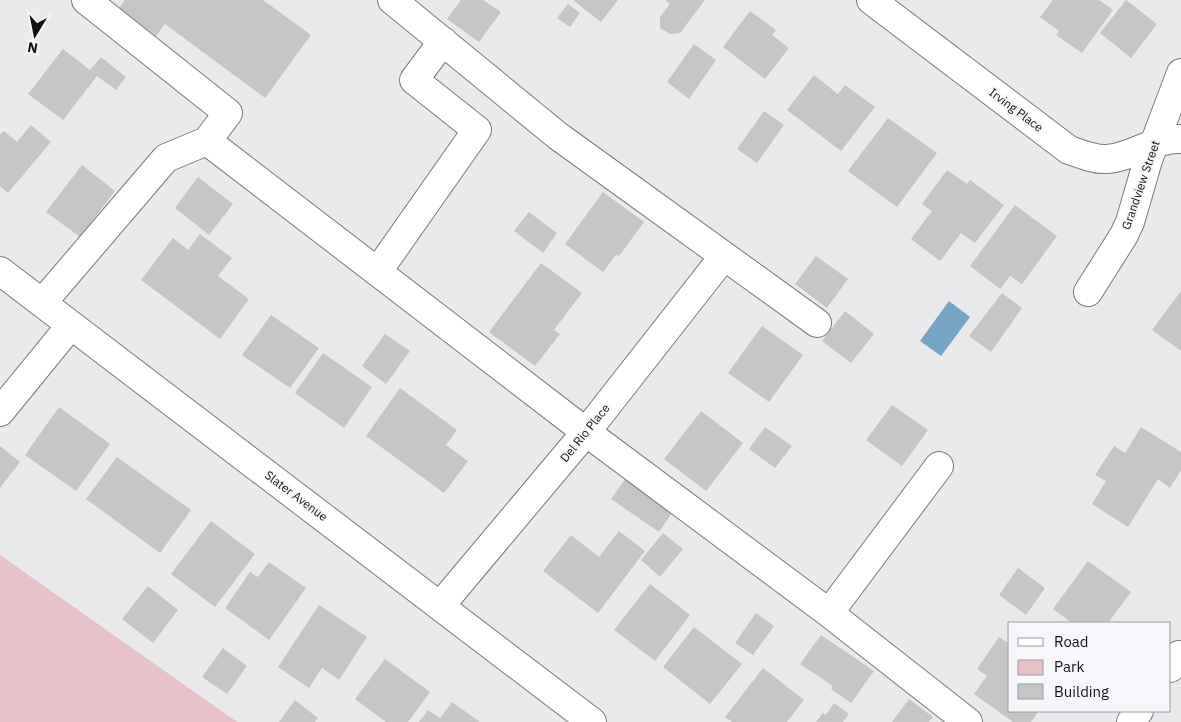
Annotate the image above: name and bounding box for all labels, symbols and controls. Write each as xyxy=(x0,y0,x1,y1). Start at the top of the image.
north arrow xyxy=(10,10,60,60)
text: N xyxy=(26,38,39,58)
street label: Irving Place xyxy=(986,84,1047,135)
street label: Grandview Street xyxy=(1118,138,1163,231)
street label: Del Rio Place xyxy=(557,400,613,465)
street label: Slater Avenue xyxy=(262,467,331,524)
legend xyxy=(1008,622,1171,712)
text: Road xyxy=(1054,632,1089,651)
text: Park xyxy=(1054,657,1084,676)
text: Building xyxy=(1054,682,1109,701)

